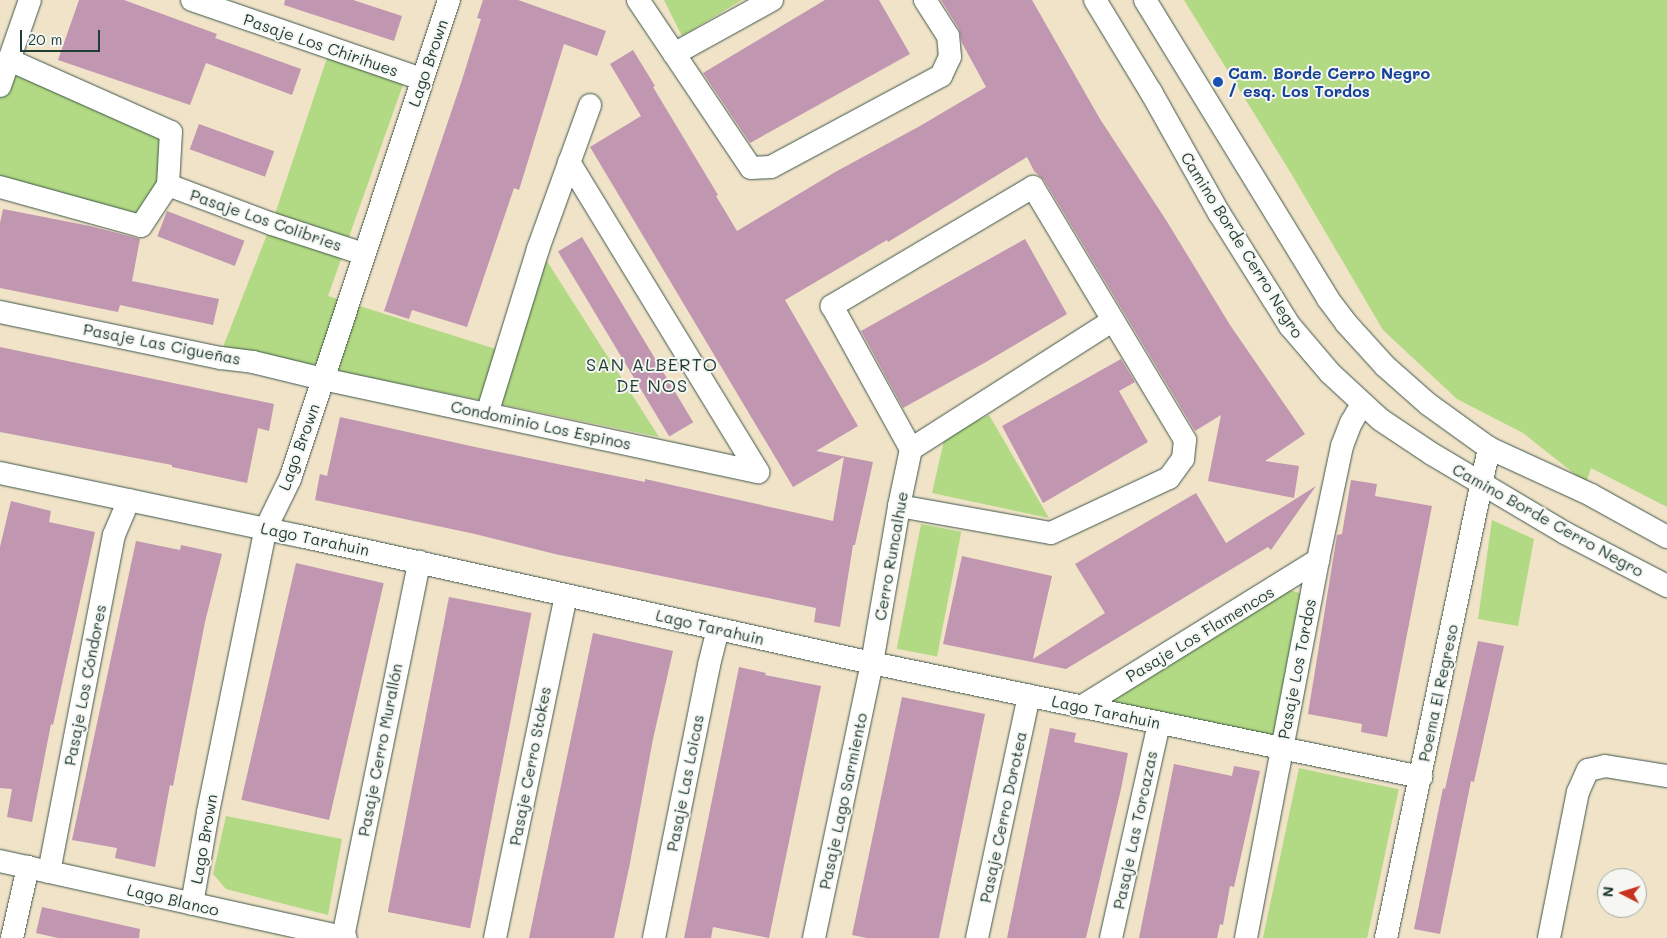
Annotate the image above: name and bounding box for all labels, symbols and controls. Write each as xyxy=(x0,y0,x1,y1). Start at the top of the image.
street label: Pasaje Los Chirihues xyxy=(241,9,401,81)
street label: Lago Brown xyxy=(404,17,452,109)
scale bar xyxy=(22,20,102,52)
text: 20 m xyxy=(28,29,62,49)
place label: Cam. Borde Cerro Negro / esq. Los Tordos xyxy=(1228,63,1430,101)
marker: Cam. Borde Cerro Negro / esq. Los Tordos xyxy=(1212,76,1224,88)
street label: Camino Borde Cerro Negro xyxy=(1177,148,1307,342)
street label: Pasaje Los Colibries xyxy=(188,185,344,255)
street label: Pasaje Las Cigueñas xyxy=(82,319,242,369)
district label: SAN ALBERTO DE NOS xyxy=(585,354,719,396)
street label: Condominio Los Espinos xyxy=(449,396,633,454)
street label: Lago Brown xyxy=(274,401,324,493)
street label: Camino Borde Cerro Negro xyxy=(1449,459,1647,581)
street label: Cerro Runcalhue xyxy=(870,490,912,622)
street label: Lago Tarahuin xyxy=(259,518,371,560)
street label: Pasaje Los Flamencos xyxy=(1122,582,1278,686)
street label: Pasaje Los Tordos xyxy=(1274,597,1320,741)
street label: Pasaje Los Cóndores xyxy=(60,603,110,767)
street label: Lago Tarahuin xyxy=(654,605,766,649)
street label: Poema El Regreso xyxy=(1414,623,1462,763)
street label: Pasaje Cerro Murallón xyxy=(354,662,406,838)
street label: Pasaje Cerro Stokes xyxy=(505,685,555,847)
street label: Lago Tarahuin xyxy=(1050,691,1162,733)
street label: Pasaje Lago Sarmiento xyxy=(815,711,871,891)
street label: Pasaje Las Loicas xyxy=(662,713,708,853)
street label: Pasaje Cerro Dorotea xyxy=(975,730,1031,904)
street label: Pasaje Las Torcazas xyxy=(1109,749,1161,911)
street label: Lago Brown xyxy=(187,793,221,885)
north arrow xyxy=(1597,868,1647,918)
street label: Lago Blanco xyxy=(125,880,221,920)
text: N xyxy=(1598,886,1617,898)

